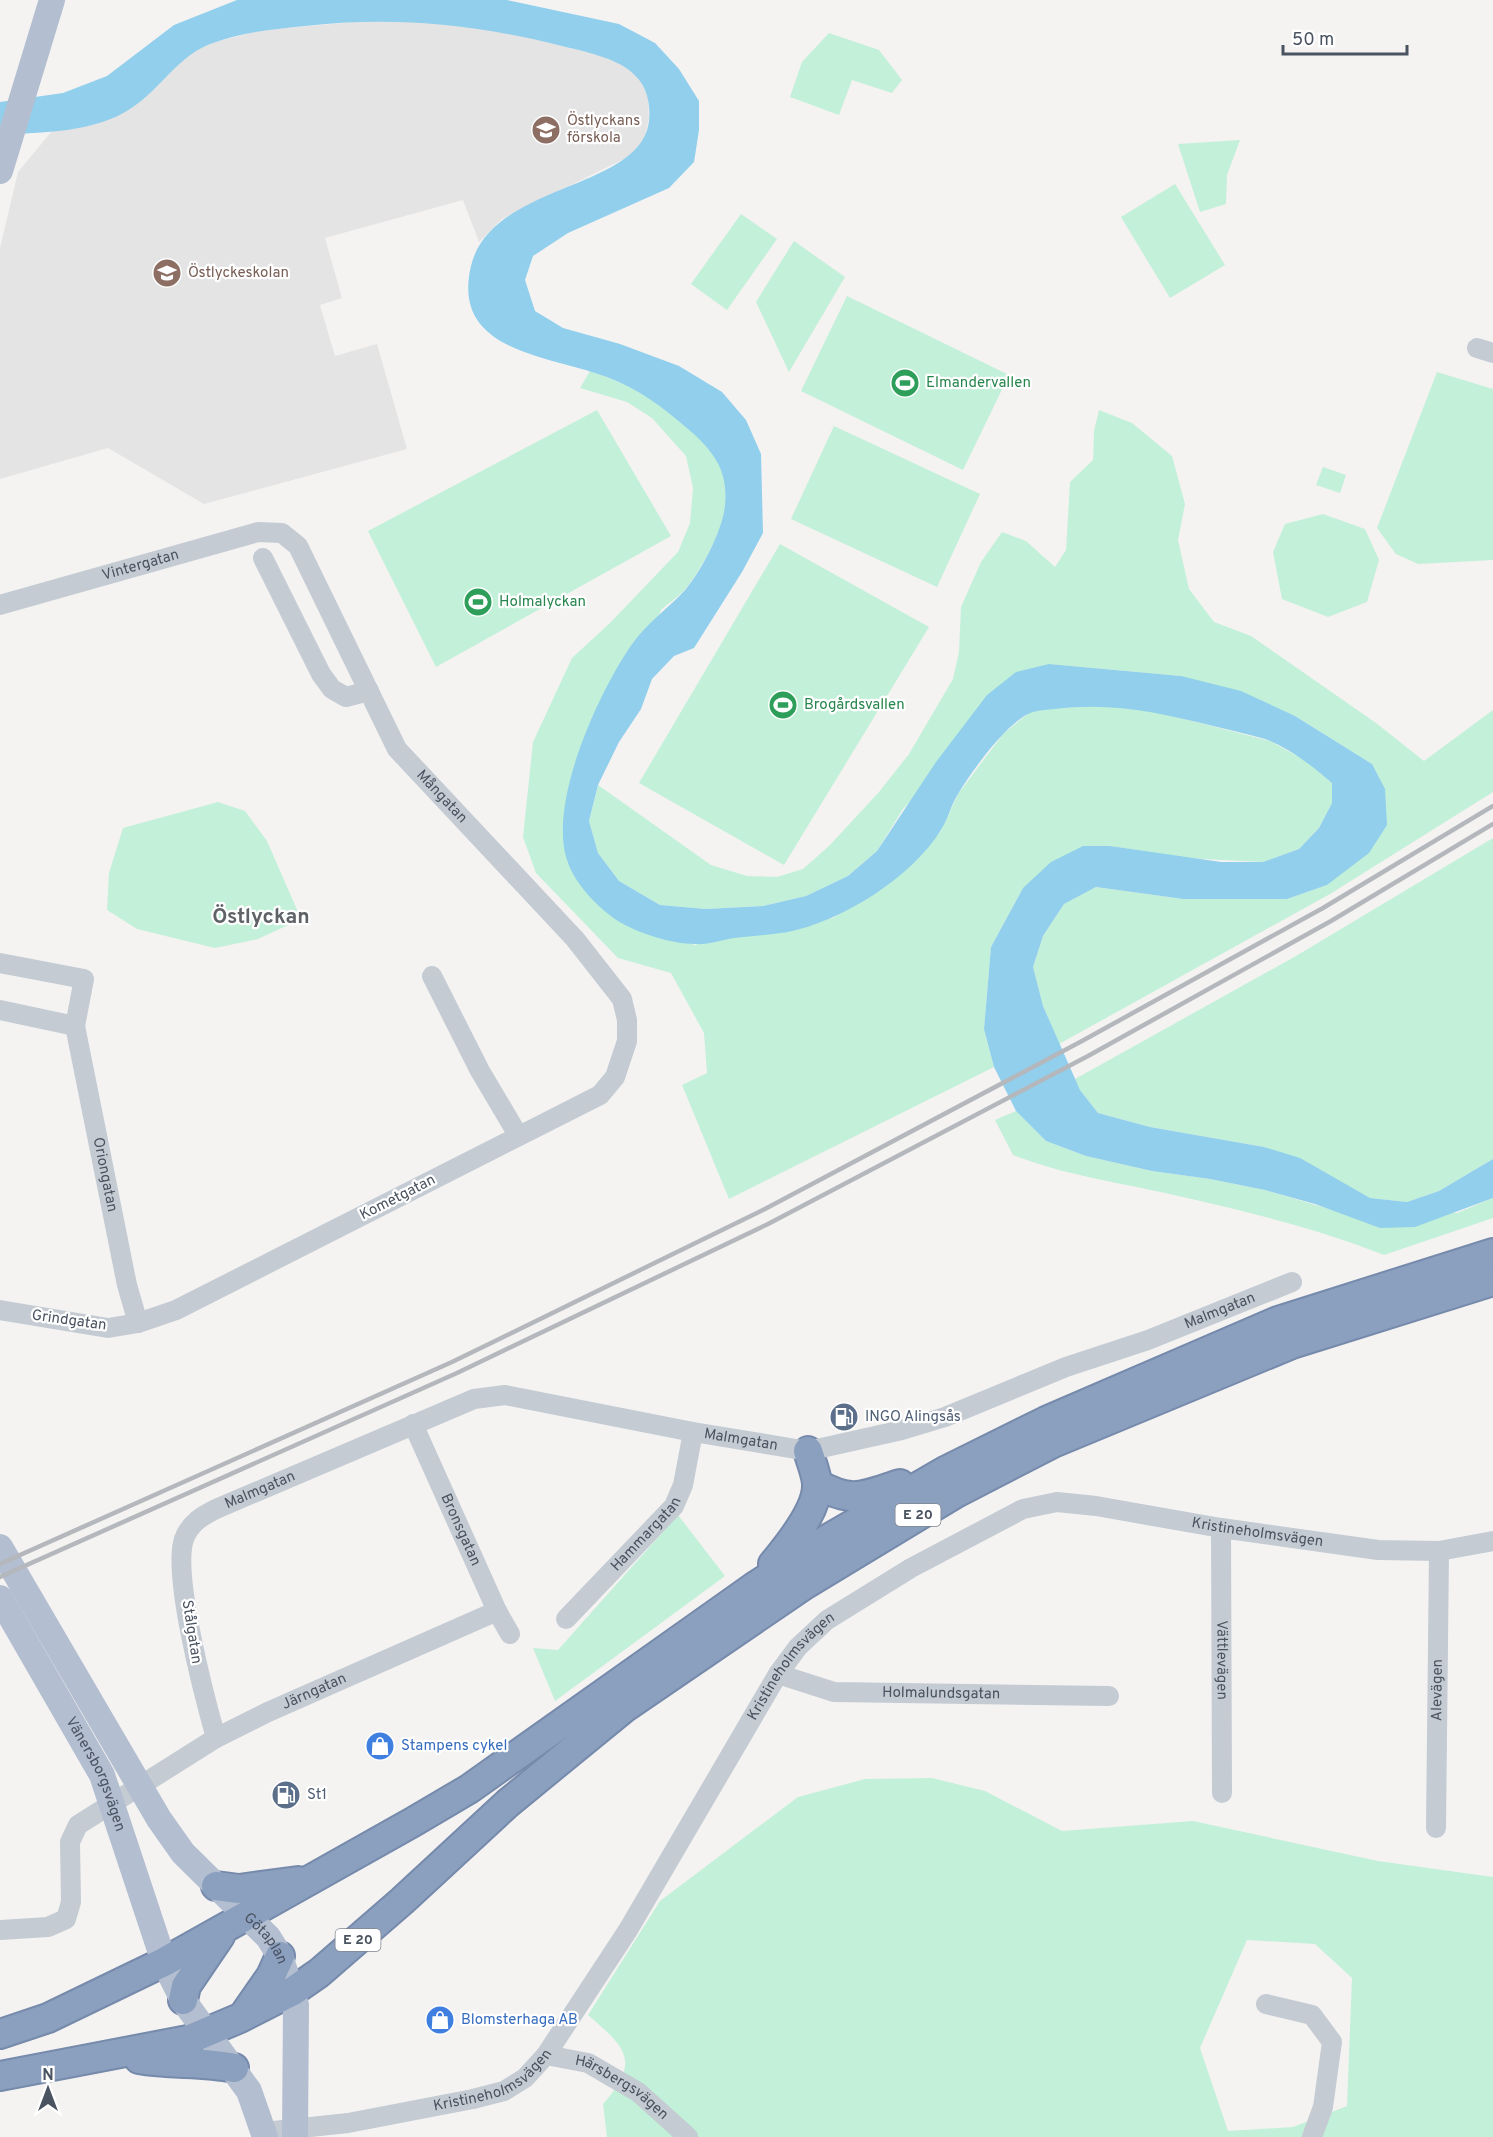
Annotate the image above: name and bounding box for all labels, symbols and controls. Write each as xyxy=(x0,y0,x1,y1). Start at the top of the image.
scale bar xyxy=(1283,18,1408,56)
text: 50 m xyxy=(1292,29,1334,52)
place label: Östlyckans förskola xyxy=(567,111,640,148)
school or university icon: Östlyckans förskola xyxy=(530,114,562,146)
school or university icon: Östlyckeskolan xyxy=(151,257,183,289)
place label: Östlyckeskolan xyxy=(188,263,289,283)
sports icon: Elmandervallen xyxy=(889,367,921,399)
place label: Elmandervallen xyxy=(926,374,1031,393)
street label: Vintergatan xyxy=(100,545,181,585)
sports icon: Holmalyckan xyxy=(462,586,494,618)
place label: Holmalyckan xyxy=(499,593,586,612)
sports icon: Brogårdsvallen xyxy=(767,689,799,721)
place label: Brogårdsvallen xyxy=(804,696,905,715)
street label: Mångatan xyxy=(412,766,471,827)
district label: Östlyckan xyxy=(212,904,310,931)
street label: Oriongatan xyxy=(88,1136,122,1214)
street label: Kometgatan xyxy=(357,1171,439,1225)
street label: Malmgatan xyxy=(1182,1288,1258,1334)
street label: Grindgatan xyxy=(30,1306,108,1336)
fuel station icon: INGO Alingsås xyxy=(828,1401,860,1433)
place label: INGO Alingsås xyxy=(865,1408,961,1427)
street label: Malmgatan xyxy=(703,1424,779,1455)
street label: Malmgatan xyxy=(222,1467,298,1514)
street label: Bronsgatan xyxy=(436,1491,485,1569)
street label: Hammargatan xyxy=(607,1494,686,1576)
road number: E 20 xyxy=(896,1504,940,1526)
street label: Kristineholmsvägen xyxy=(1190,1513,1325,1552)
street label: Stålgatan xyxy=(177,1599,205,1665)
street label: Kristineholmsvägen xyxy=(743,1608,838,1724)
street label: Vättlevägen xyxy=(1212,1620,1231,1700)
street label: Alevägen xyxy=(1428,1659,1447,1721)
street label: Järngatan xyxy=(279,1669,349,1714)
street label: Holmalundsgatan xyxy=(882,1683,1000,1704)
street label: Vänersborgsvägen xyxy=(61,1714,130,1834)
shop icon: Stampens cykel xyxy=(364,1730,396,1762)
place label: Stampens cykel xyxy=(401,1737,507,1756)
fuel station icon: St1 xyxy=(270,1779,302,1811)
place label: St1 xyxy=(307,1786,327,1805)
street label: Götaplan xyxy=(239,1909,291,1966)
road number: E 20 xyxy=(336,1929,380,1951)
shop icon: Blomsterhaga AB xyxy=(424,2004,456,2036)
place label: Blomsterhaga AB xyxy=(461,2011,578,2030)
street label: Kristineholmsvägen xyxy=(432,2046,557,2116)
street label: Härsbergsvägen xyxy=(573,2051,672,2124)
north arrow xyxy=(18,2059,78,2119)
text: N xyxy=(42,2066,54,2086)

